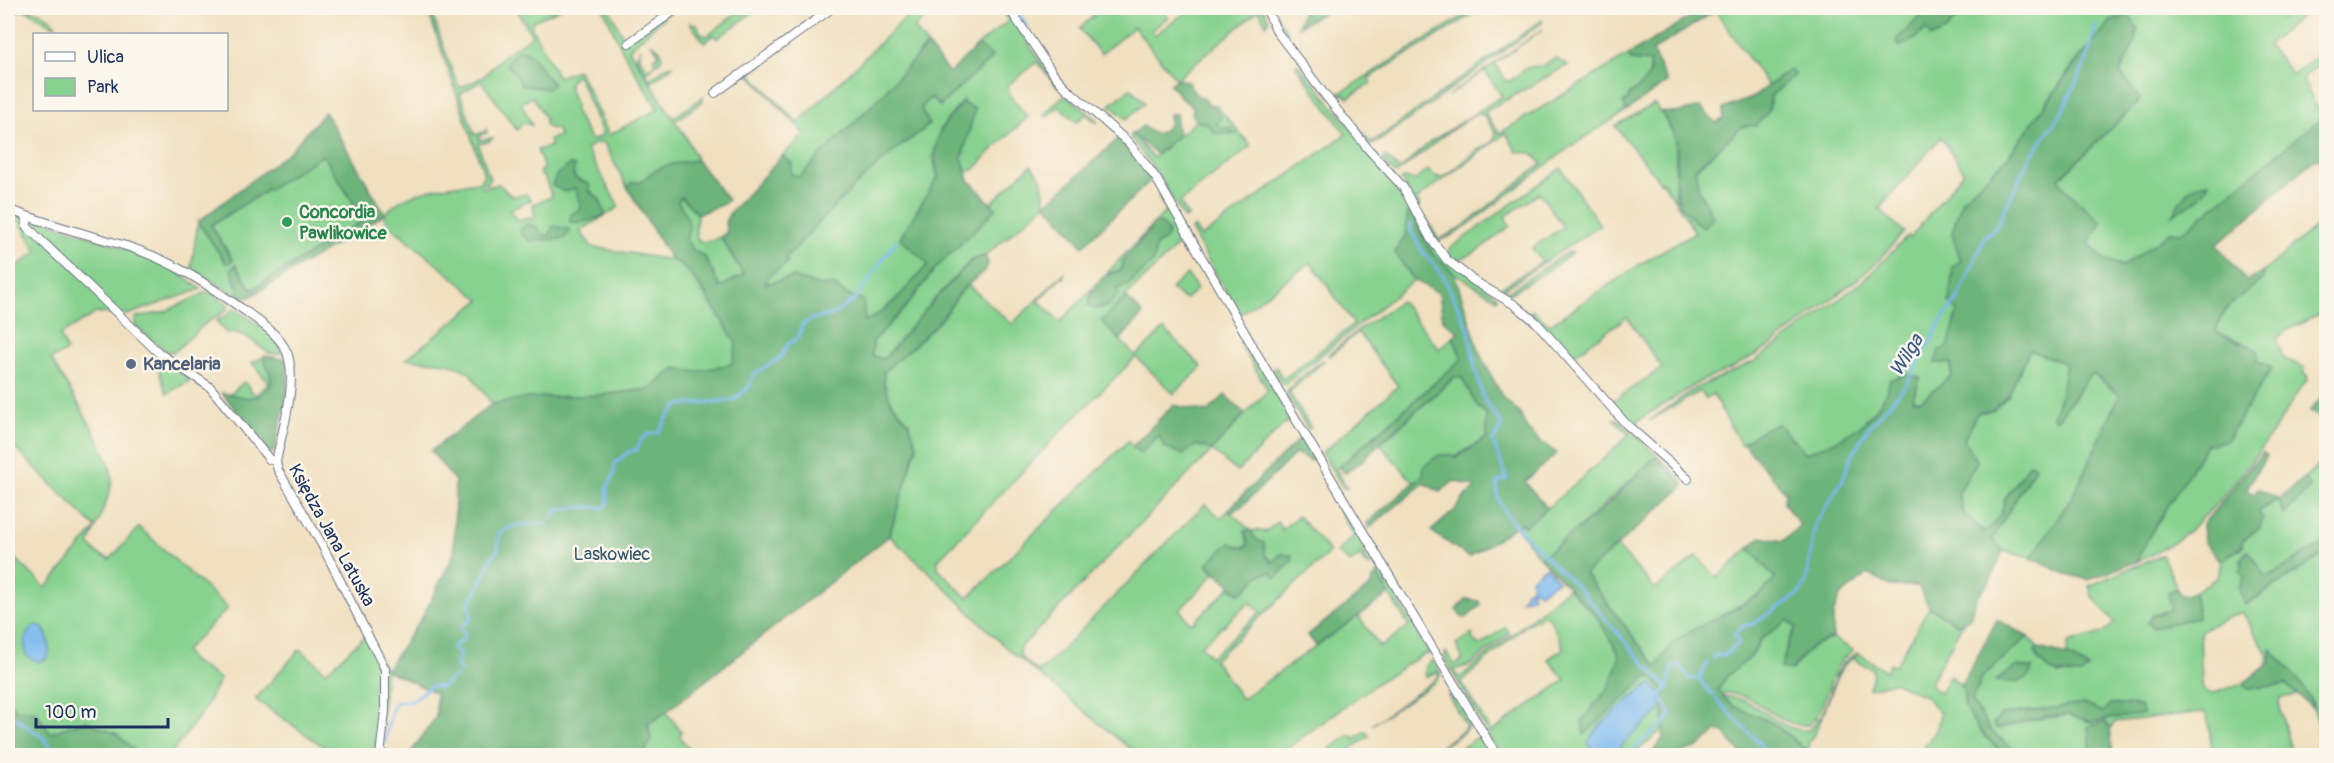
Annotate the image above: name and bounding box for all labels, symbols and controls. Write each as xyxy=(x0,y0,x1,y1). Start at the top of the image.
legend xyxy=(33,33,228,111)
text: Ulica xyxy=(87,46,124,69)
text: Park xyxy=(87,76,119,99)
place label: Concordia Pawlikowice xyxy=(299,201,388,245)
marker: Concordia Pawlikowice xyxy=(280,215,294,229)
water label: Wilga xyxy=(1884,328,1930,381)
place label: Kancelaria xyxy=(143,353,221,376)
marker: Kancelaria xyxy=(124,357,138,371)
street label: Księdza Jana Latuska xyxy=(283,460,380,610)
park label: Laskowiec xyxy=(574,543,650,566)
scale bar xyxy=(36,691,168,729)
text: 100 m xyxy=(45,701,97,724)

